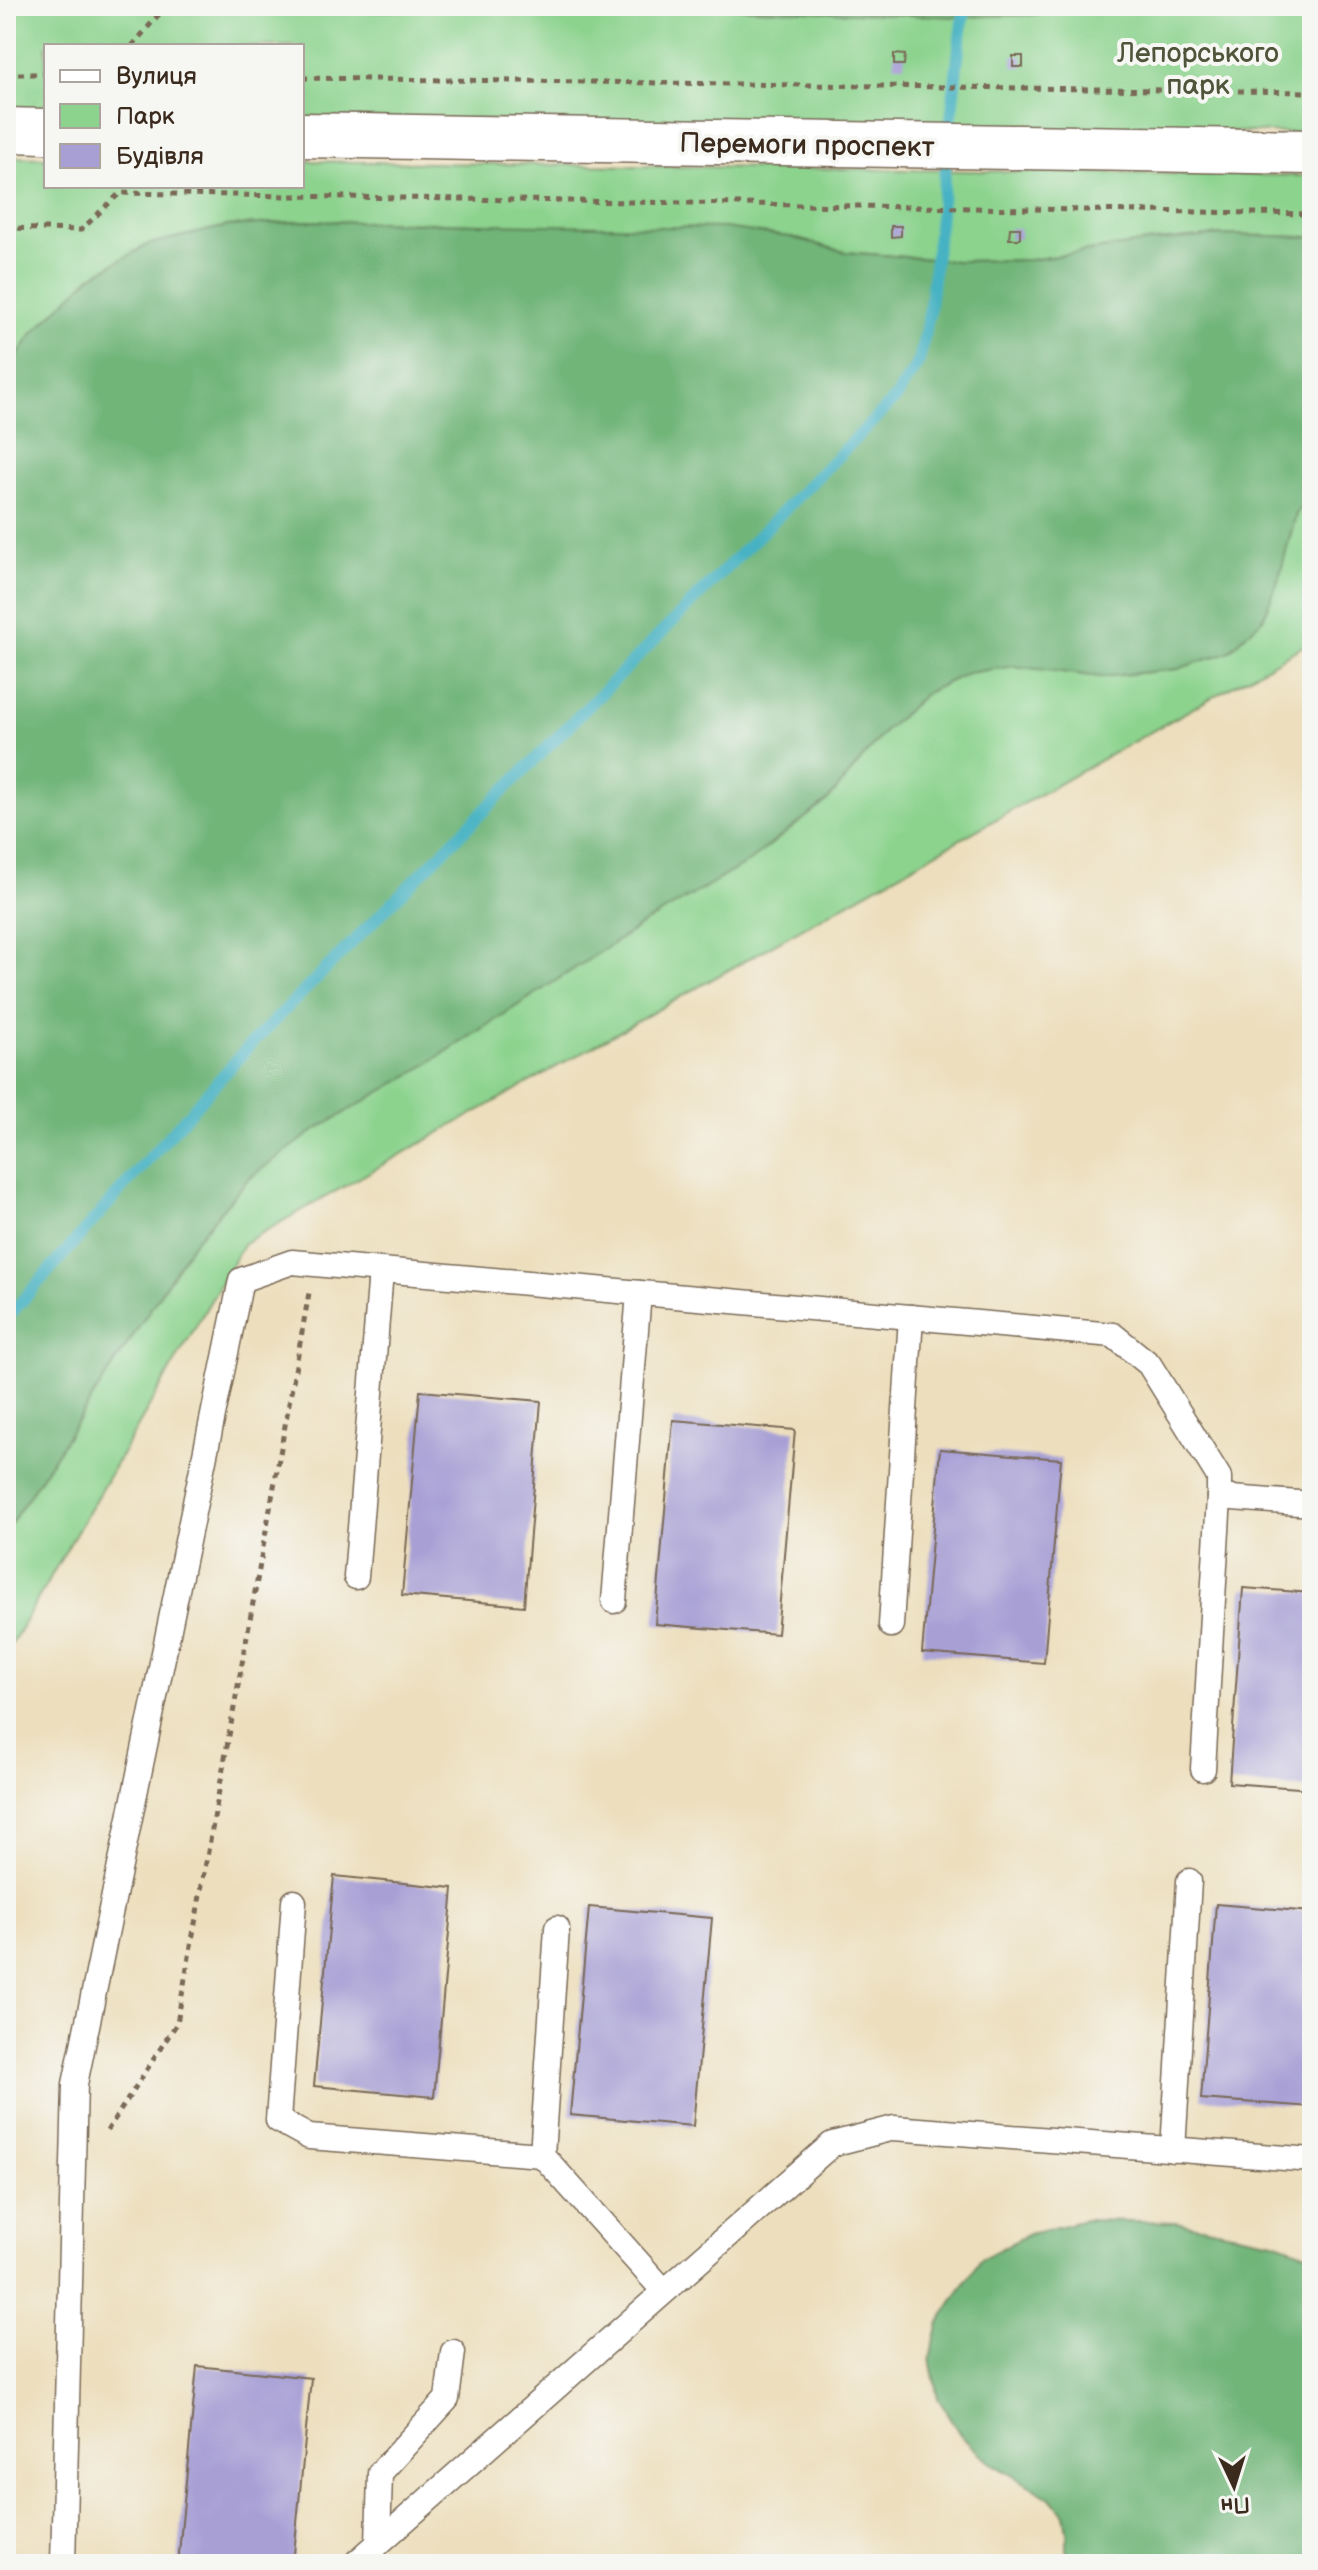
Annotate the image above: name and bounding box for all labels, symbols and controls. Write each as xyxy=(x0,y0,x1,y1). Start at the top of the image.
park label: Лепорського парк xyxy=(1116,37,1279,102)
legend xyxy=(44,44,304,188)
text: Вулиця xyxy=(116,62,197,91)
text: Парк xyxy=(116,102,175,131)
street label: Перемоги проспект xyxy=(679,127,935,164)
text: Будівля xyxy=(116,142,204,171)
north arrow xyxy=(1194,2446,1274,2526)
text: Пн xyxy=(1220,2490,1251,2519)

